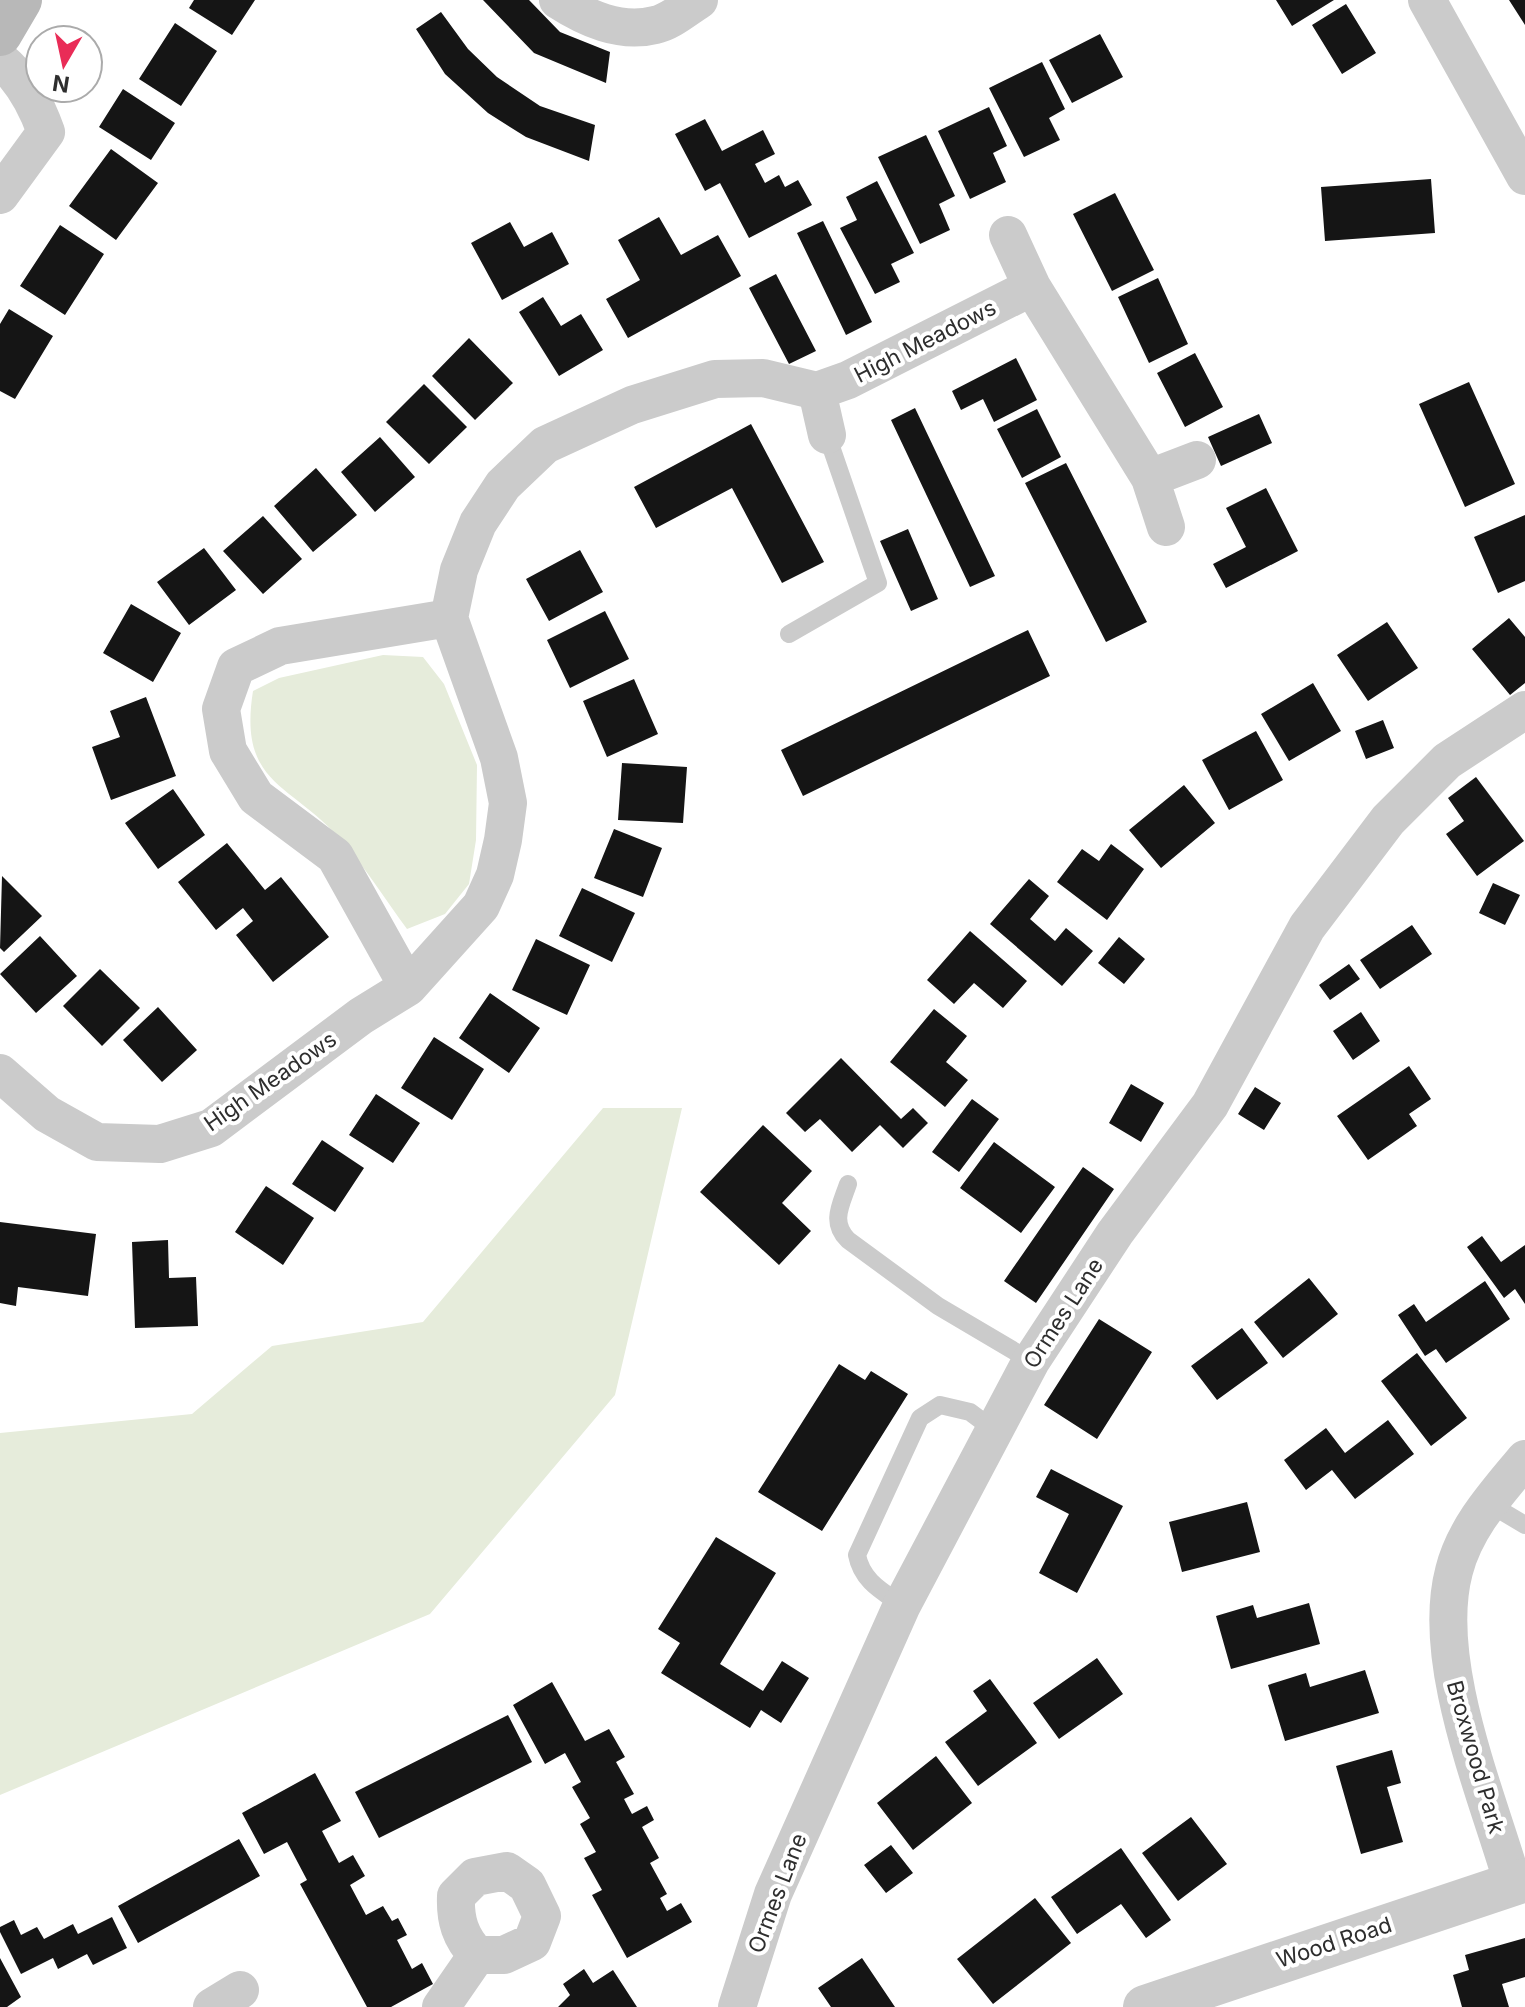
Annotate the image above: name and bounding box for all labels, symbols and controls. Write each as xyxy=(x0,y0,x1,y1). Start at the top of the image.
north arrow xyxy=(24,24,104,104)
text: N xyxy=(51,70,71,98)
street label: High Meadows xyxy=(850,294,1000,388)
street label: High Meadows xyxy=(199,1026,341,1136)
street label: Ormes Lane xyxy=(1018,1253,1108,1373)
street label: Broxwood Park xyxy=(1442,1678,1510,1836)
street label: Ormes Lane xyxy=(742,1830,812,1956)
street label: Wood Road xyxy=(1273,1911,1395,1973)

